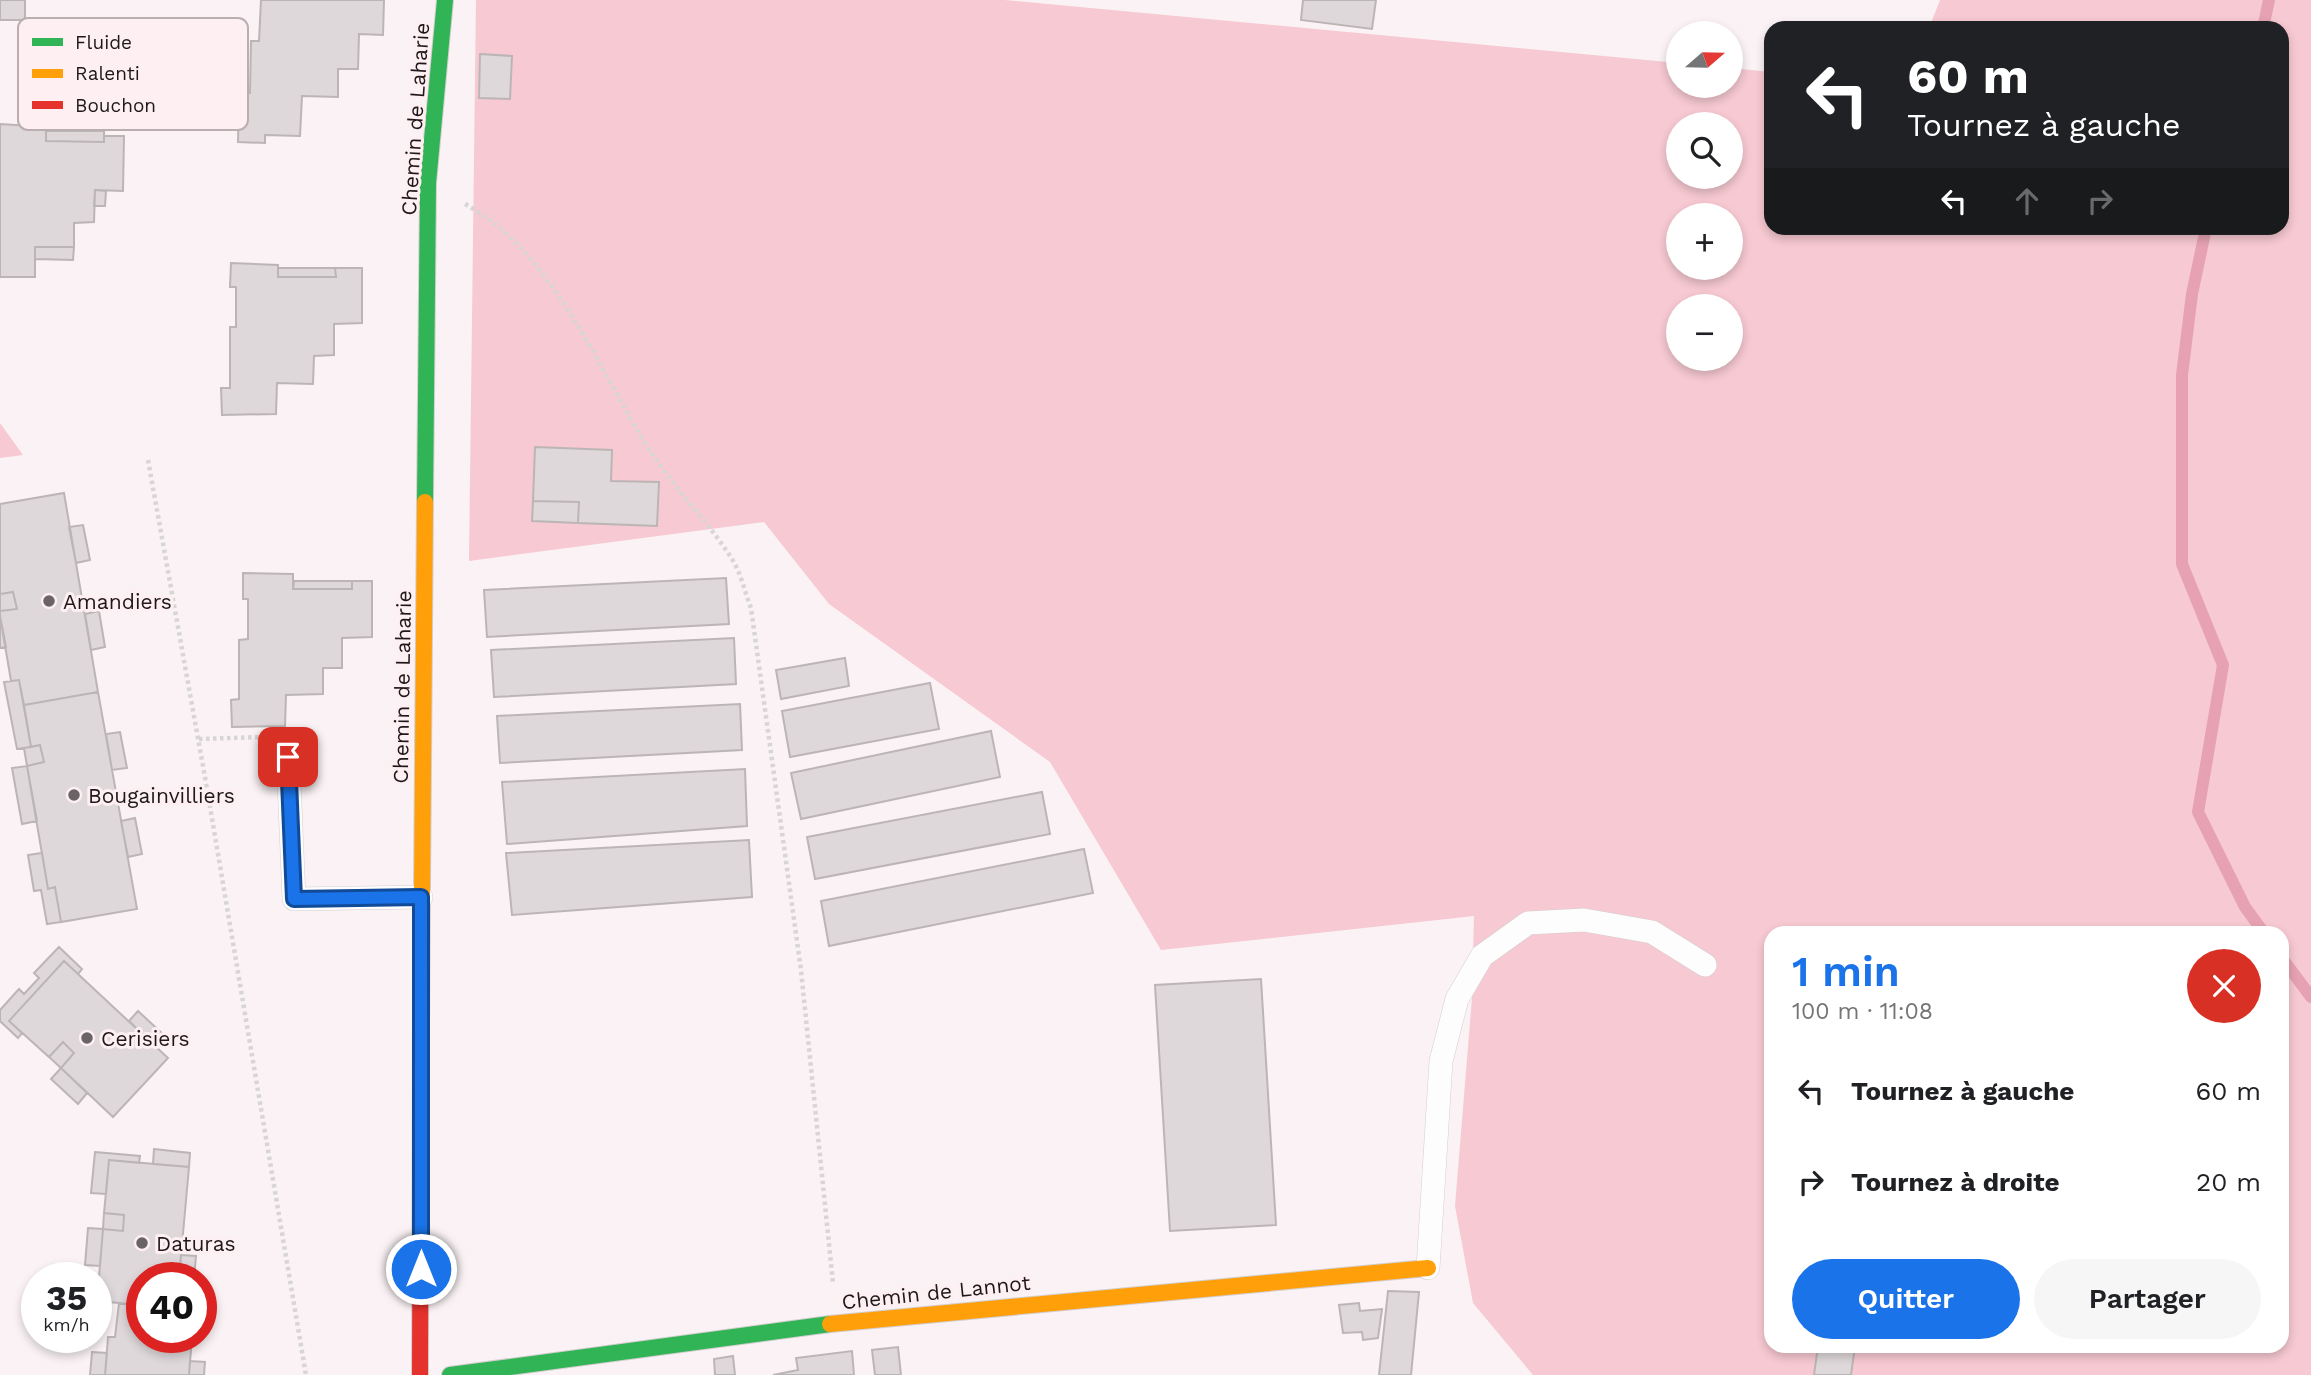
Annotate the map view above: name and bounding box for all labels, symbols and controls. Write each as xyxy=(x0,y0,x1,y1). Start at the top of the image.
legend xyxy=(18,18,248,130)
north arrow xyxy=(1666,21,1743,98)
map controls xyxy=(1666,21,1743,371)
street label: Chemin de Laharie xyxy=(396,22,434,216)
text: Fluide xyxy=(75,31,132,54)
text: 60 m xyxy=(1907,47,2029,105)
icon: left xyxy=(1792,49,1883,140)
text: Ralenti xyxy=(75,62,140,85)
text: Bouchon xyxy=(75,94,156,117)
text: Tournez à gauche xyxy=(1907,106,2180,144)
button: search xyxy=(1666,112,1743,189)
icon: left xyxy=(1935,182,1973,220)
icon: ahead xyxy=(2008,182,2046,220)
icon: right xyxy=(2081,182,2119,220)
button: + xyxy=(1666,203,1743,280)
button: − xyxy=(1666,294,1743,371)
place label: Amandiers xyxy=(63,589,172,614)
street label: Chemin de Laharie xyxy=(388,590,416,784)
marker: Amandiers xyxy=(41,593,57,609)
pin xyxy=(258,727,318,787)
icon: arrive xyxy=(269,738,307,776)
place label: Bougainvilliers xyxy=(88,783,235,808)
marker: Bougainvilliers xyxy=(66,787,82,803)
text: 1 min xyxy=(1792,947,1900,996)
button: close xyxy=(2187,949,2261,1023)
text: 100 m · 11:08 xyxy=(1792,998,1933,1025)
place label: Cerisiers xyxy=(101,1026,190,1051)
marker: Cerisiers xyxy=(79,1030,95,1046)
icon: left xyxy=(1792,1072,1830,1110)
text: Tournez à gauche xyxy=(1851,1076,2074,1106)
text: 60 m xyxy=(2195,1076,2261,1106)
icon: right xyxy=(1792,1163,1830,1201)
text: Tournez à droite xyxy=(1851,1167,2060,1197)
text: 20 m xyxy=(2196,1167,2261,1197)
place label: Daturas xyxy=(156,1231,236,1256)
position arrow xyxy=(384,1232,458,1306)
marker: Daturas xyxy=(134,1235,150,1251)
button: Quitter xyxy=(1792,1259,2020,1339)
button: Partager xyxy=(2034,1259,2261,1339)
speed limit sign: 40 xyxy=(126,1262,217,1353)
street label: Chemin de Lannot xyxy=(841,1270,1032,1314)
text: 35 xyxy=(46,1277,87,1319)
text: km/h xyxy=(43,1314,90,1335)

